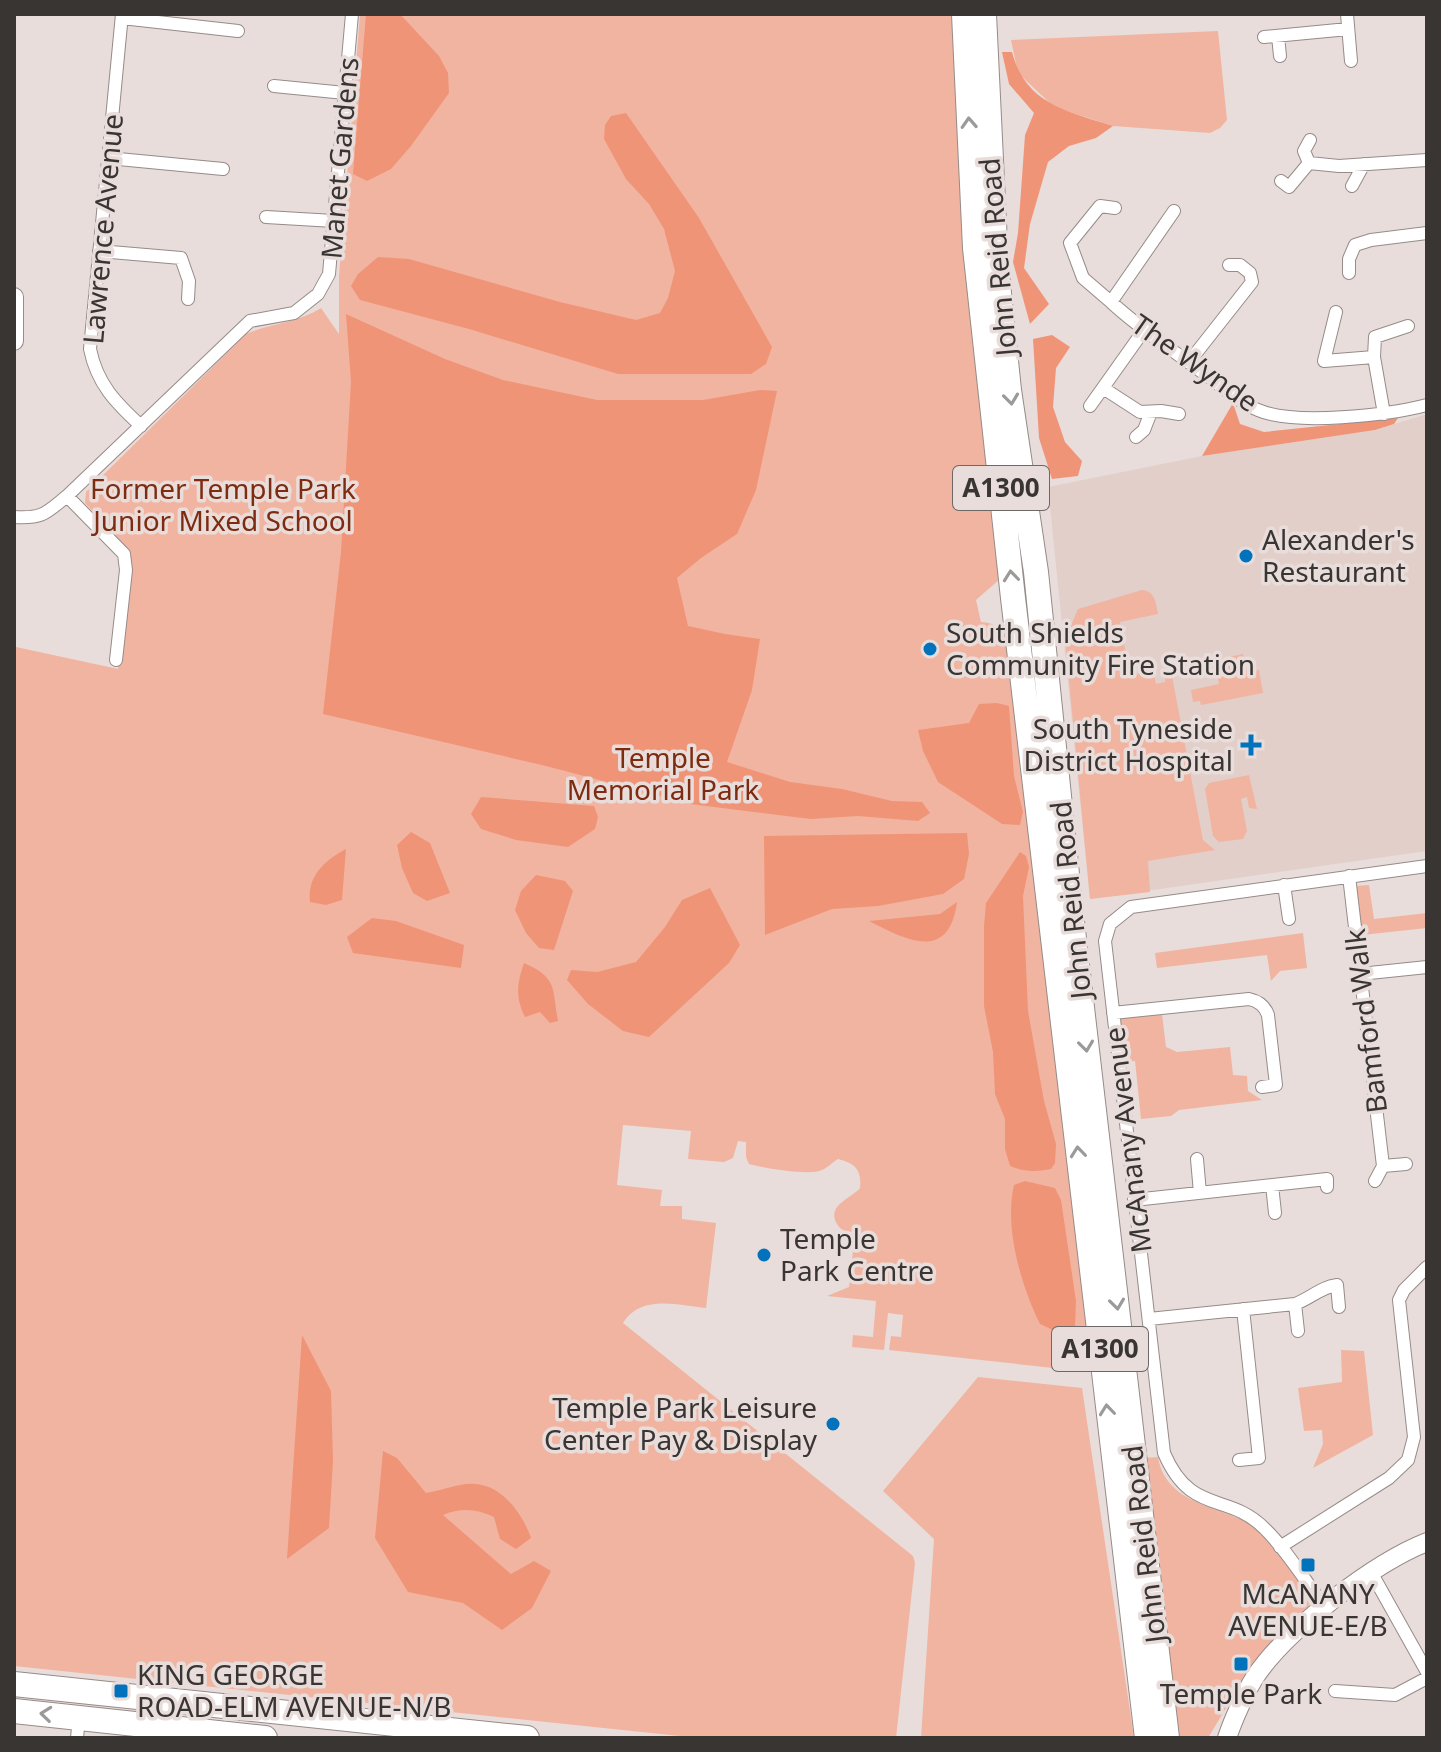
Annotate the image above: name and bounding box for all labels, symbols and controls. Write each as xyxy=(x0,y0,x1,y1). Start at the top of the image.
street label: Manet Gardens xyxy=(311,55,367,260)
street label: Lawrence Avenue xyxy=(73,112,131,346)
one-way arrow xyxy=(961,116,978,129)
street label: John Reid Road xyxy=(969,156,1025,361)
street label: The Wynde xyxy=(1125,305,1267,420)
one-way arrow xyxy=(1002,392,1019,406)
road number: A1300 xyxy=(953,466,1049,510)
park label: Former Temple Park Junior Mixed School xyxy=(90,469,356,539)
place label: Alexander's Restaurant xyxy=(1262,520,1415,590)
marker: Alexander's Restaurant xyxy=(1237,547,1255,565)
one-way arrow xyxy=(1002,570,1019,583)
place label: South Shields Community Fire Station xyxy=(946,613,1255,683)
marker: South Shields Community Fire Station xyxy=(921,640,939,658)
place label: South Tyneside District Hospital xyxy=(1024,709,1233,779)
marker: South Tyneside District Hospital xyxy=(1240,734,1262,756)
park label: Temple Memorial Park xyxy=(567,738,759,808)
street label: John Reid Road xyxy=(1041,799,1100,1004)
street label: Bamford Walk xyxy=(1335,927,1395,1116)
street label: McAnany Avenue xyxy=(1094,1025,1160,1255)
one-way arrow xyxy=(1078,1040,1095,1053)
one-way arrow xyxy=(1069,1145,1086,1158)
place label: Temple Park Centre xyxy=(780,1219,934,1289)
marker: Temple Park Centre xyxy=(755,1246,773,1264)
one-way arrow xyxy=(1108,1297,1125,1311)
road number: A1300 xyxy=(1052,1327,1148,1371)
place label: Temple Park Leisure Center Pay & Display xyxy=(544,1388,818,1458)
one-way arrow xyxy=(1099,1403,1116,1416)
marker: Temple Park Leisure Center Pay & Display xyxy=(824,1415,842,1433)
street label: John Reid Road xyxy=(1112,1443,1174,1648)
marker: McANANY AVENUE-E/B xyxy=(1299,1556,1317,1574)
place label: McANANY AVENUE-E/B xyxy=(1228,1574,1388,1644)
place label: KING GEORGE ROAD-ELM AVENUE-N/B xyxy=(137,1655,451,1725)
marker: Temple Park xyxy=(1232,1655,1250,1673)
place label: Temple Park xyxy=(1160,1674,1322,1712)
marker: KING GEORGE ROAD-ELM AVENUE-N/B xyxy=(112,1682,130,1700)
one-way arrow xyxy=(40,1706,53,1723)

